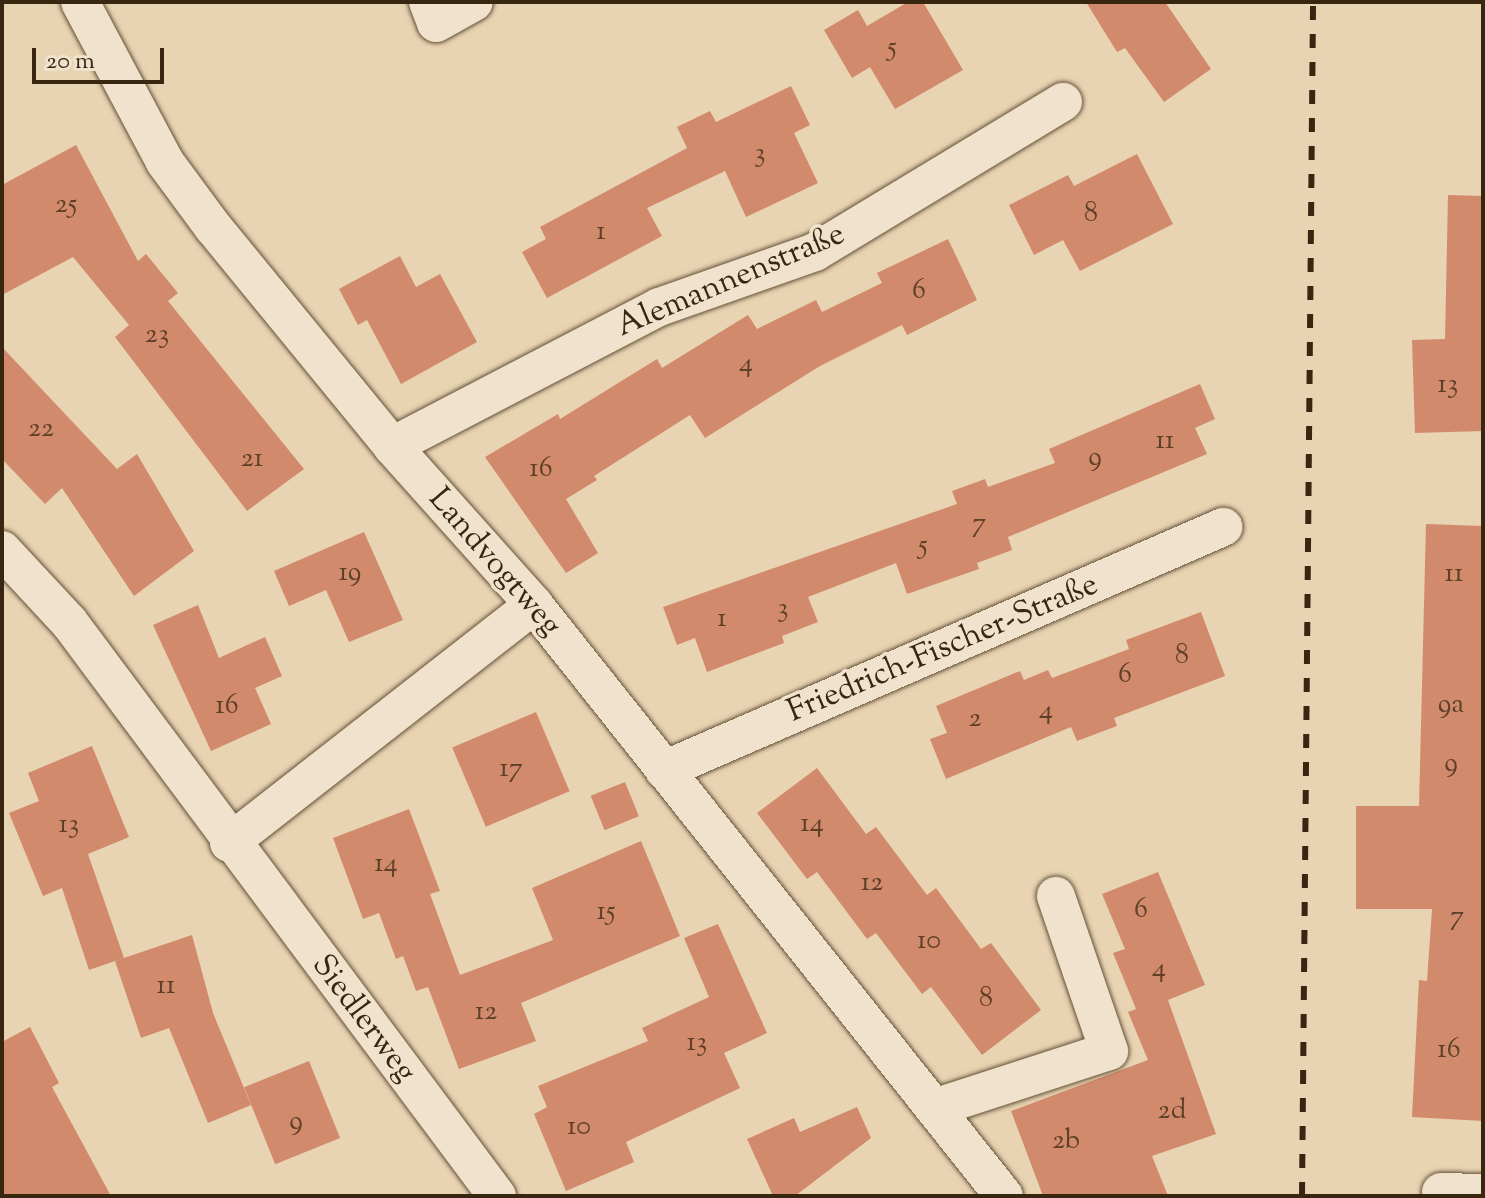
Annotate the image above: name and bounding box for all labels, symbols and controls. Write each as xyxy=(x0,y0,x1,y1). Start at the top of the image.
house number: 5 xyxy=(887,31,897,65)
scale bar xyxy=(36,32,168,82)
text: 20 m xyxy=(46,45,95,79)
house number: 3 xyxy=(754,137,766,171)
house number: 25 xyxy=(55,188,77,222)
house number: 8 xyxy=(1084,197,1098,231)
house number: 1 xyxy=(596,215,606,249)
street label: Alemannenstraße xyxy=(611,216,851,346)
house number: 6 xyxy=(912,274,926,308)
house number: 23 xyxy=(145,318,169,352)
house number: 4 xyxy=(739,347,753,381)
house number: 13 xyxy=(1438,368,1458,402)
house number: 22 xyxy=(28,412,54,446)
house number: 11 xyxy=(1155,424,1175,458)
house number: 9 xyxy=(1088,441,1102,475)
house number: 21 xyxy=(241,442,263,476)
house number: 16 xyxy=(529,452,553,486)
street label: Landvogtweg xyxy=(419,481,569,645)
house number: 7 xyxy=(972,507,986,541)
house number: 5 xyxy=(918,529,928,563)
house number: 19 xyxy=(339,556,361,590)
house number: 11 xyxy=(1444,557,1464,591)
street label: Friedrich-Fischer-Straße xyxy=(782,566,1104,732)
house number: 3 xyxy=(777,592,789,626)
house number: 1 xyxy=(717,602,727,636)
house number: 8 xyxy=(1175,639,1189,673)
house number: 6 xyxy=(1118,658,1132,692)
house number: 9a xyxy=(1438,688,1464,722)
house number: 16 xyxy=(215,689,239,723)
house number: 4 xyxy=(1039,694,1053,728)
house number: 2 xyxy=(968,702,982,736)
house number: 9 xyxy=(1444,747,1458,781)
house number: 17 xyxy=(499,752,523,786)
house number: 14 xyxy=(800,807,824,841)
house number: 13 xyxy=(59,808,79,842)
house number: 14 xyxy=(374,847,398,881)
house number: 12 xyxy=(861,866,883,900)
house number: 6 xyxy=(1134,893,1148,927)
house number: 15 xyxy=(596,895,616,929)
house number: 7 xyxy=(1450,900,1464,934)
house number: 10 xyxy=(917,924,941,958)
street label: Siedlerweg xyxy=(303,948,423,1090)
house number: 4 xyxy=(1152,952,1166,986)
house number: 11 xyxy=(156,969,176,1003)
house number: 8 xyxy=(979,982,993,1016)
house number: 12 xyxy=(475,995,497,1029)
house number: 13 xyxy=(687,1026,707,1060)
house number: 16 xyxy=(1437,1033,1461,1067)
house number: 2d xyxy=(1158,1094,1186,1128)
house number: 9 xyxy=(289,1105,303,1139)
house number: 10 xyxy=(567,1110,591,1144)
house number: 2b xyxy=(1052,1124,1080,1158)

